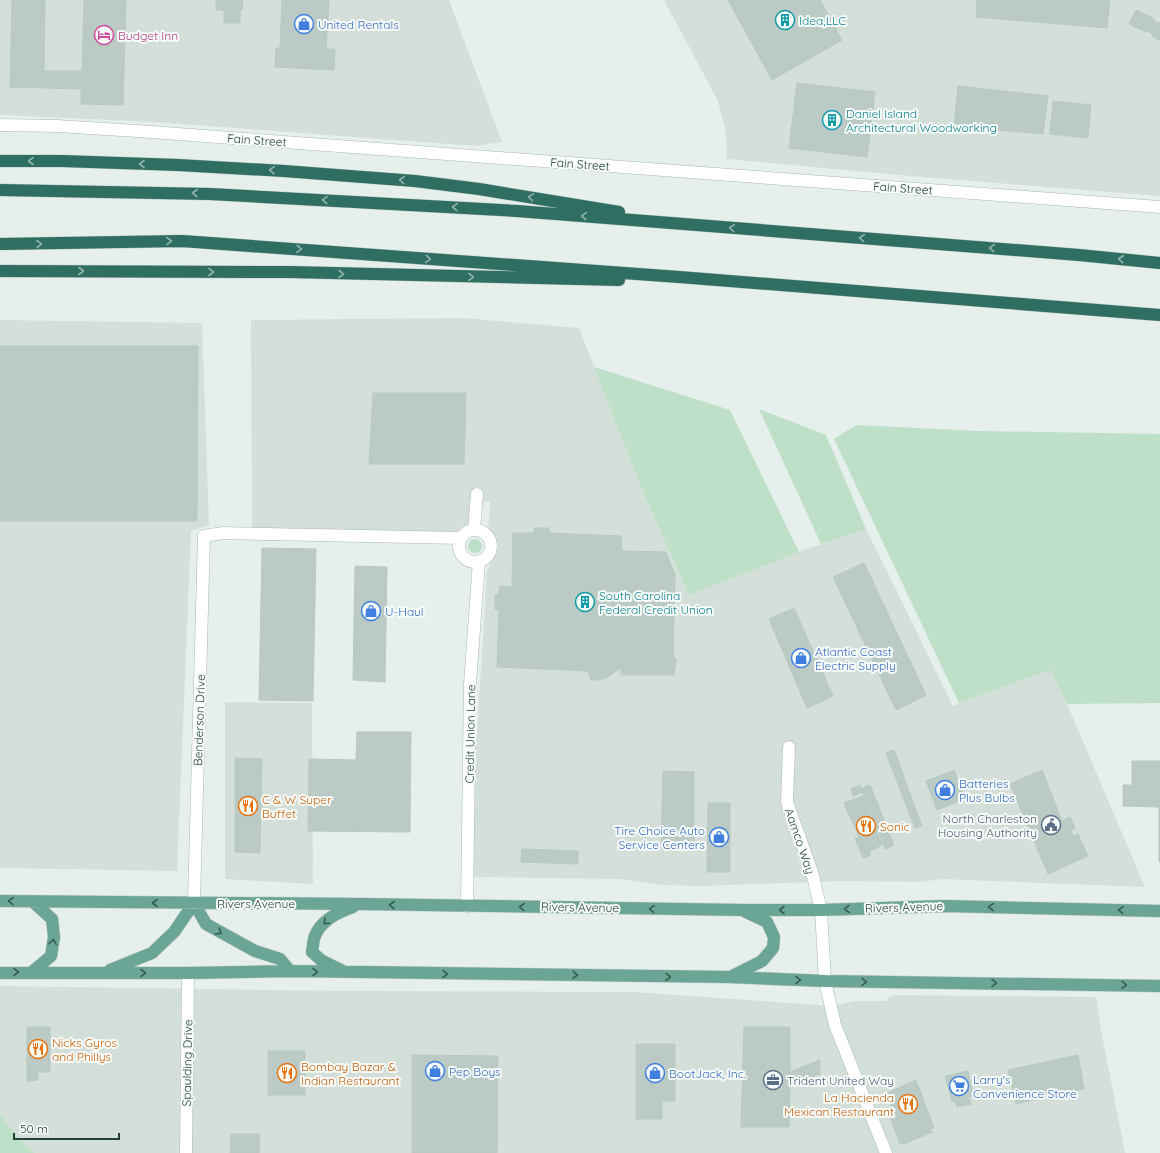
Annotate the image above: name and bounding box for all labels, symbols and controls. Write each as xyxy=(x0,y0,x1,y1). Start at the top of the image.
building icon: Idea,LLC xyxy=(774,9,796,31)
shop icon: United Rentals xyxy=(293,13,315,35)
place label: Idea,LLC xyxy=(799,13,846,28)
place label: United Rentals xyxy=(318,17,399,32)
hotel icon: Budget Inn xyxy=(93,24,115,46)
place label: Budget Inn xyxy=(118,28,178,43)
place label: Daniel Island Architectural Woodworking xyxy=(846,106,997,135)
building icon: Daniel Island Architectural Woodworking xyxy=(821,109,843,131)
street label: Fain Street xyxy=(227,130,287,150)
street label: Fain Street xyxy=(550,154,610,174)
one-way arrow xyxy=(28,157,34,165)
one-way arrow xyxy=(139,159,145,168)
one-way arrow xyxy=(269,165,275,174)
one-way arrow xyxy=(399,175,405,184)
street label: Fain Street xyxy=(873,178,933,198)
one-way arrow xyxy=(192,189,198,197)
one-way arrow xyxy=(527,193,534,202)
one-way arrow xyxy=(322,195,328,204)
one-way arrow xyxy=(452,203,458,211)
one-way arrow xyxy=(581,212,587,221)
one-way arrow xyxy=(729,223,735,232)
one-way arrow xyxy=(859,234,865,243)
one-way arrow xyxy=(166,237,172,245)
one-way arrow xyxy=(36,239,42,248)
one-way arrow xyxy=(989,244,995,253)
one-way arrow xyxy=(296,245,302,254)
one-way arrow xyxy=(425,254,431,263)
one-way arrow xyxy=(1118,255,1124,264)
one-way arrow xyxy=(78,267,84,275)
one-way arrow xyxy=(208,268,214,276)
one-way arrow xyxy=(338,269,344,278)
one-way arrow xyxy=(468,273,474,281)
place label: South Carolina Federal Credit Union xyxy=(599,588,713,617)
building icon: South Carolina Federal Credit Union xyxy=(574,591,596,613)
shop icon: U-Haul xyxy=(360,600,382,622)
place label: U-Haul xyxy=(385,604,424,619)
place label: Atlantic Coast Electric Supply xyxy=(815,644,896,673)
shop icon: Atlantic Coast Electric Supply xyxy=(790,647,812,669)
street label: Benderson Drive xyxy=(190,673,208,766)
street label: Credit Union Lane xyxy=(462,684,478,784)
place label: Batteries Plus Bulbs xyxy=(959,776,1015,805)
shop icon: Batteries Plus Bulbs xyxy=(934,779,956,801)
place label: C & W Super Buffet xyxy=(262,792,332,821)
restaurant icon: C & W Super Buffet xyxy=(237,795,259,817)
street label: Aamco Way xyxy=(782,806,818,876)
place label: North Charleston Housing Authority xyxy=(938,811,1037,840)
public building icon: North Charleston Housing Authority xyxy=(1040,814,1062,836)
restaurant icon: Sonic xyxy=(855,815,877,837)
place label: Sonic xyxy=(880,819,910,834)
place label: Tire Choice Auto Service Centers xyxy=(614,823,705,852)
shop icon: Tire Choice Auto Service Centers xyxy=(708,826,730,848)
street label: Rivers Avenue xyxy=(217,896,295,911)
one-way arrow xyxy=(8,897,14,905)
street label: Rivers Avenue xyxy=(865,898,944,916)
one-way arrow xyxy=(152,899,158,907)
street label: Rivers Avenue xyxy=(541,899,619,915)
one-way arrow xyxy=(389,900,395,909)
one-way arrow xyxy=(519,902,525,911)
one-way arrow xyxy=(988,903,994,911)
one-way arrow xyxy=(649,905,655,913)
one-way arrow xyxy=(844,905,850,914)
one-way arrow xyxy=(779,906,785,914)
one-way arrow xyxy=(1118,906,1124,914)
one-way arrow xyxy=(323,918,331,925)
one-way arrow xyxy=(215,927,222,934)
one-way arrow xyxy=(48,939,57,945)
one-way arrow xyxy=(13,968,19,976)
one-way arrow xyxy=(312,968,318,976)
one-way arrow xyxy=(140,969,146,977)
one-way arrow xyxy=(442,969,448,978)
one-way arrow xyxy=(572,971,578,979)
one-way arrow xyxy=(665,973,671,981)
one-way arrow xyxy=(795,976,801,984)
one-way arrow xyxy=(861,977,867,986)
one-way arrow xyxy=(991,979,997,987)
one-way arrow xyxy=(1121,981,1127,989)
street label: Spaulding Drive xyxy=(179,1019,195,1107)
place label: Nicks Gyros and Phillys xyxy=(52,1035,118,1064)
restaurant icon: Nicks Gyros and Phillys xyxy=(27,1038,49,1060)
place label: Bombay Bazar & Indian Restaurant xyxy=(301,1059,399,1088)
shop icon: Pep Boys xyxy=(424,1060,446,1082)
restaurant icon: Bombay Bazar & Indian Restaurant xyxy=(276,1062,298,1084)
shop icon: BootJack, Inc. xyxy=(644,1062,666,1084)
place label: Pep Boys xyxy=(449,1064,501,1079)
place label: BootJack, Inc. xyxy=(669,1066,746,1081)
office icon: Trident United Way xyxy=(762,1069,784,1091)
place label: Larry's Convenience Store xyxy=(973,1072,1077,1101)
place label: Trident United Way xyxy=(787,1073,894,1088)
supermarket icon: Larry's Convenience Store xyxy=(948,1075,970,1097)
place label: La Hacienda Mexican Restaurant xyxy=(784,1090,894,1119)
restaurant icon: La Hacienda Mexican Restaurant xyxy=(897,1093,919,1115)
scale bar xyxy=(14,1115,119,1141)
text: 50 m xyxy=(20,1121,48,1136)

